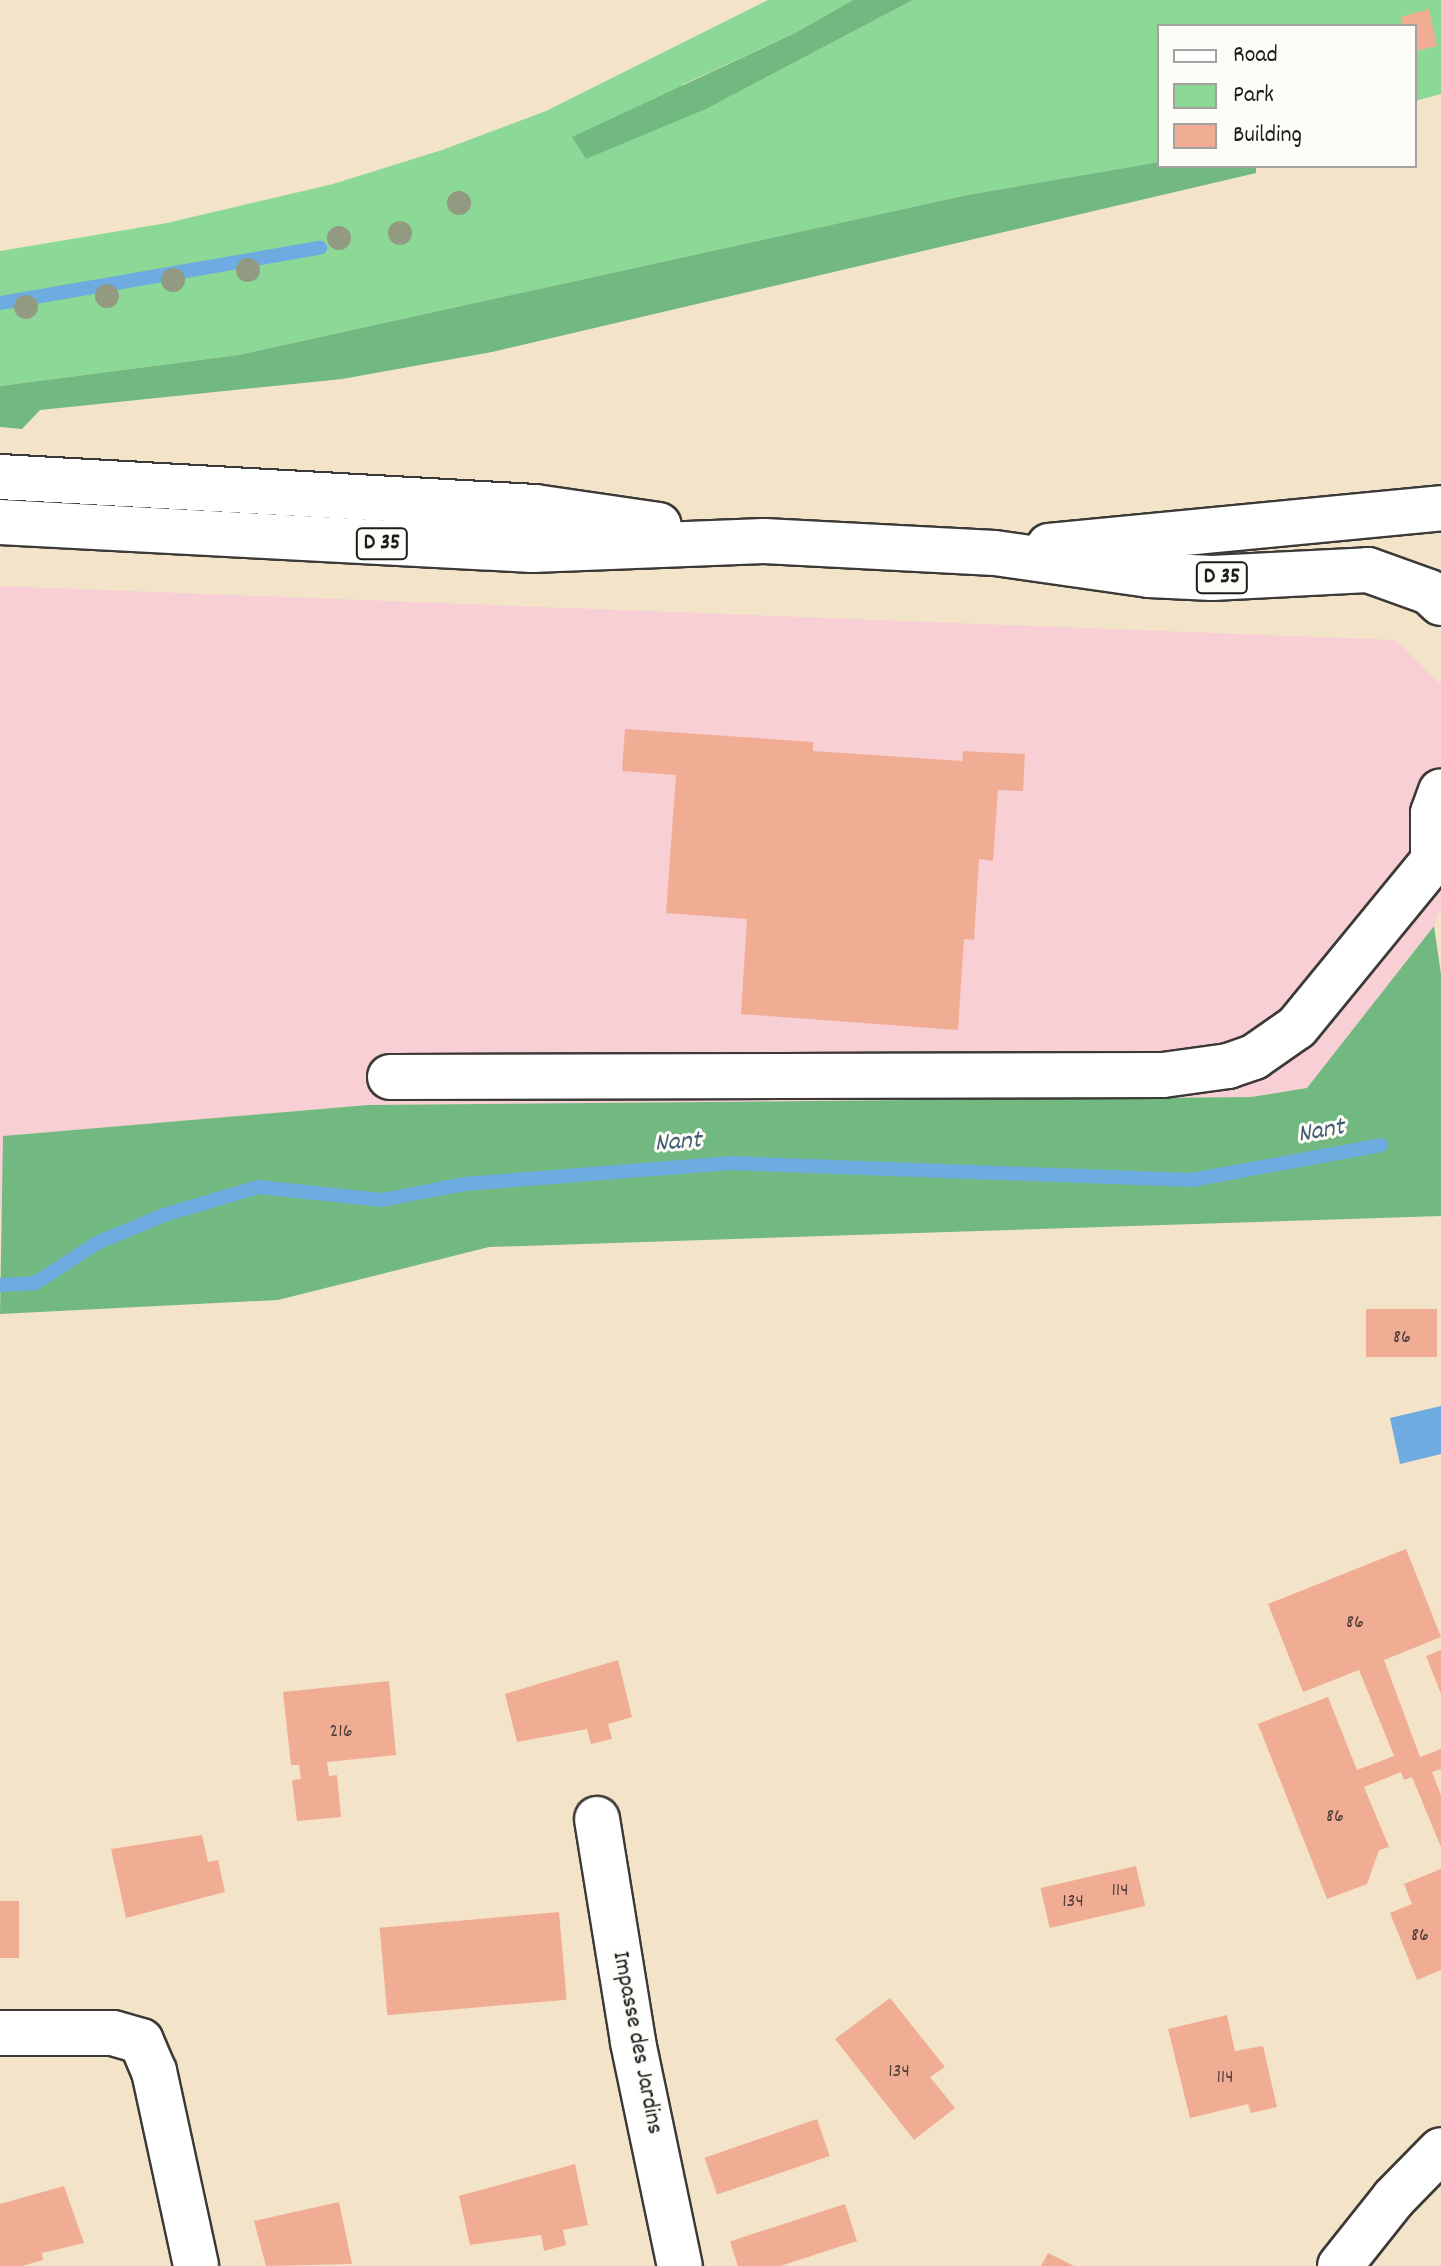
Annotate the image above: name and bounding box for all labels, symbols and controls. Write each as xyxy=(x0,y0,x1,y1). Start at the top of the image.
legend xyxy=(1157,24,1417,168)
text: Road xyxy=(1233,39,1278,73)
text: Park xyxy=(1233,79,1274,113)
text: Building xyxy=(1233,119,1302,153)
road number: D 35 xyxy=(354,526,410,562)
road number: D 35 xyxy=(1194,560,1250,596)
water label: Nant xyxy=(1295,1113,1347,1151)
water label: Nant xyxy=(654,1126,702,1160)
house number: 86 xyxy=(1393,1326,1411,1350)
house number: 86 xyxy=(1346,1611,1364,1635)
house number: 216 xyxy=(330,1720,352,1744)
house number: 86 xyxy=(1326,1805,1344,1829)
house number: 114 xyxy=(1111,1879,1129,1903)
house number: 134 xyxy=(1062,1890,1084,1914)
house number: 86 xyxy=(1411,1924,1429,1948)
street label: Impasse des Jardins xyxy=(604,1949,668,2137)
house number: 134 xyxy=(888,2060,910,2084)
house number: 114 xyxy=(1216,2066,1234,2090)

